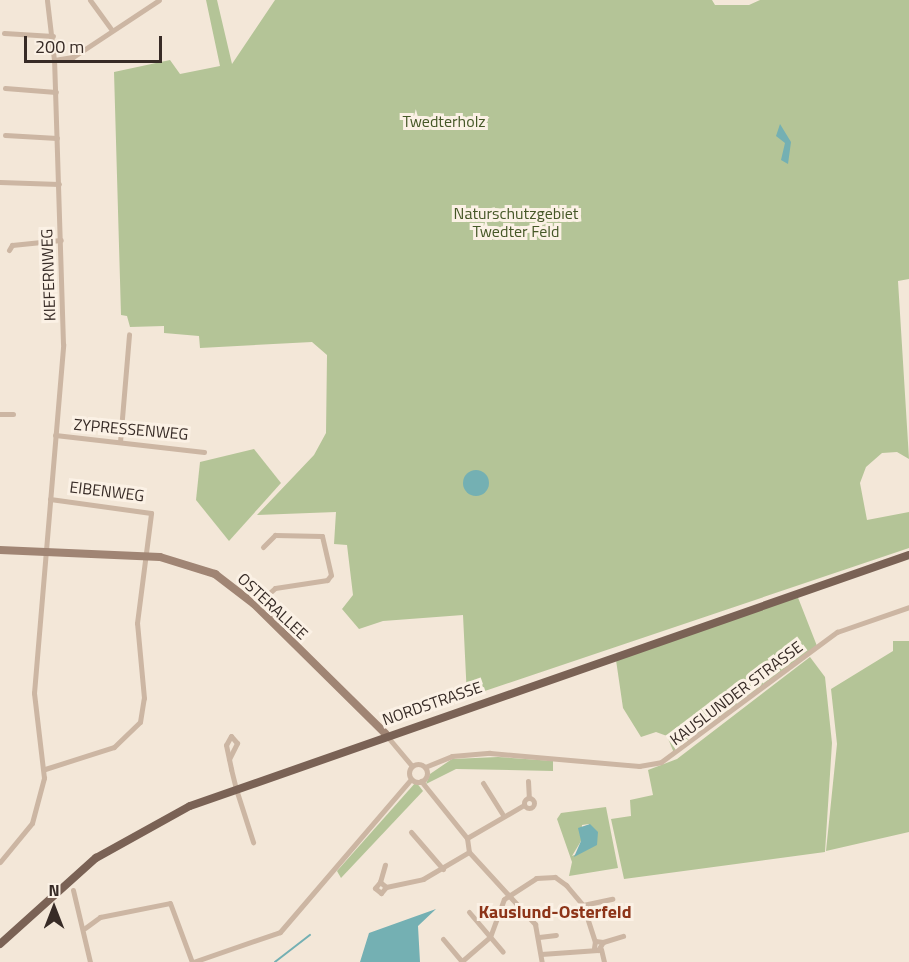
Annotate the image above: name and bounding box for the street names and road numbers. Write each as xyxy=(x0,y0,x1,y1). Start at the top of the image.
street label: KIEFERNWEG xyxy=(37,228,59,322)
street label: ZYPRESSENWEG xyxy=(73,414,189,444)
street label: EIBENWEG xyxy=(69,477,145,505)
street label: OSTERALLEE xyxy=(234,569,312,643)
street label: KAUSLUNDER STRASSE xyxy=(666,637,806,749)
street label: NORDSTRASSE xyxy=(380,677,484,729)

